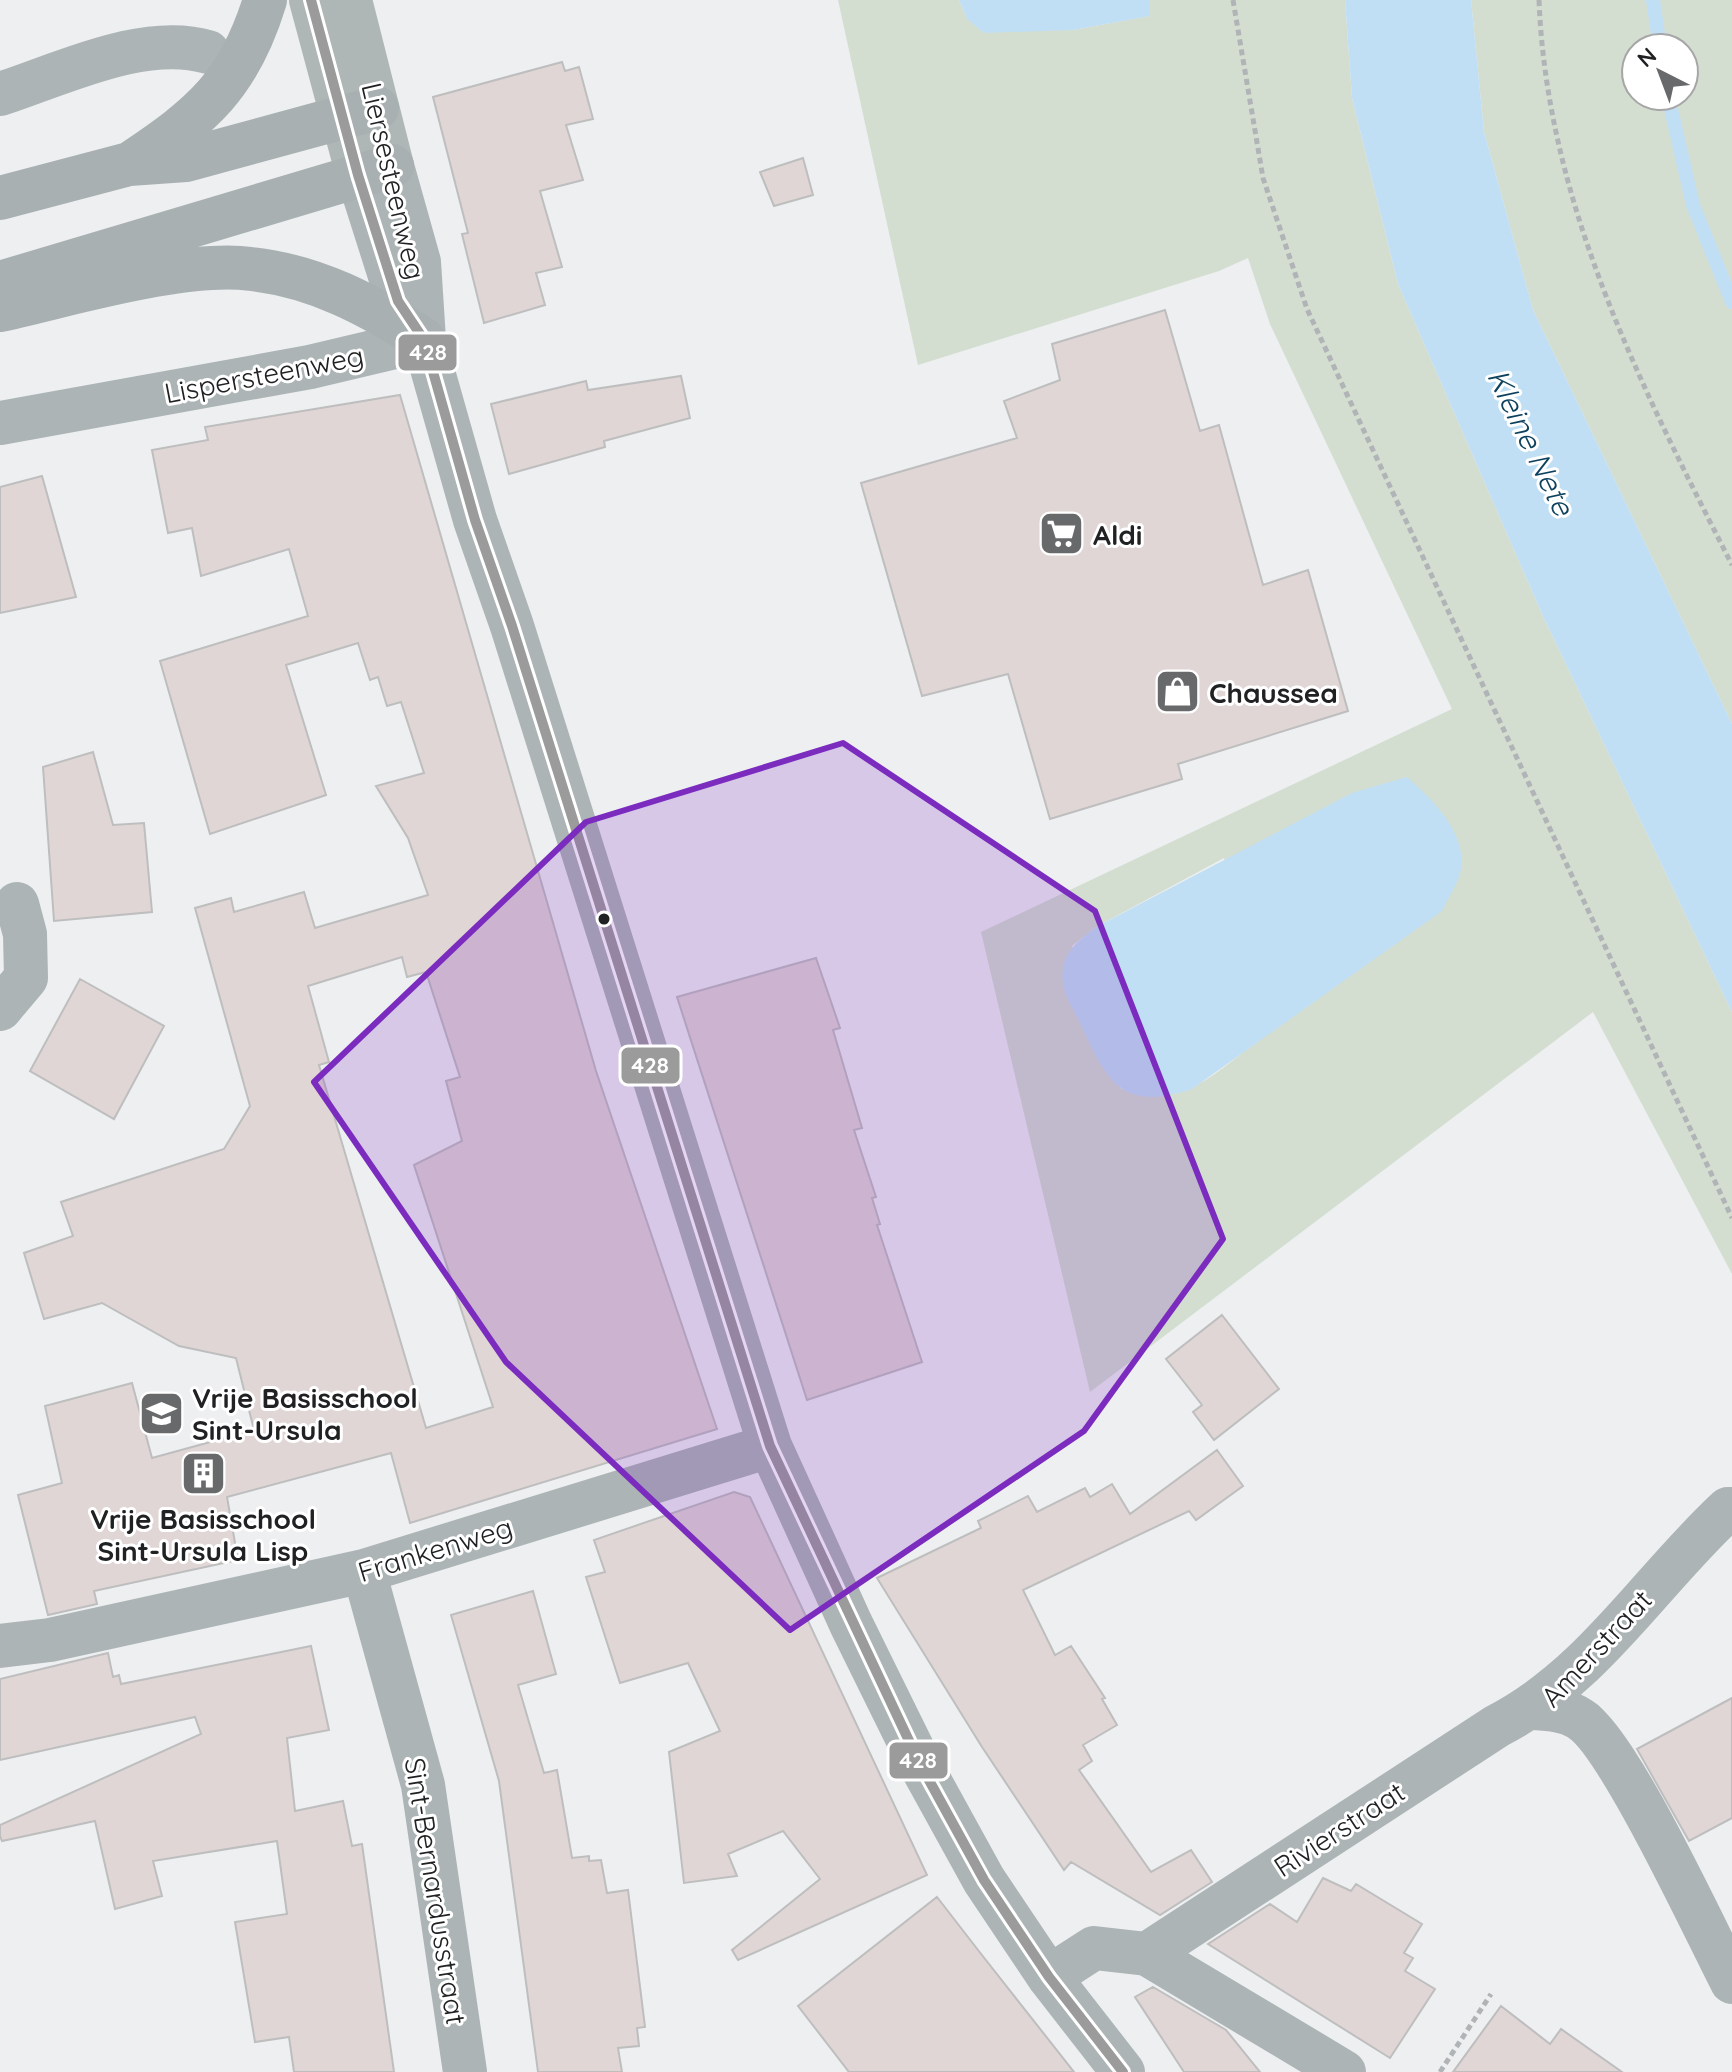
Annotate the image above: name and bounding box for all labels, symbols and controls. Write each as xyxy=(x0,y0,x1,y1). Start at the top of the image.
north arrow xyxy=(1620,32,1700,112)
text: N xyxy=(1631,41,1662,73)
street label: Liersesteenweg xyxy=(354,79,434,283)
line badge: 428 xyxy=(397,333,458,372)
street label: Lispersteenweg xyxy=(161,338,367,410)
text: 428 xyxy=(409,338,447,366)
water label: Kleine Nete xyxy=(1479,362,1583,522)
supermarket icon: Aldi xyxy=(1038,510,1086,558)
place label: Aldi xyxy=(1093,517,1142,552)
shop icon: Chaussea xyxy=(1154,668,1202,716)
place label: Chaussea xyxy=(1209,675,1338,710)
unlabelled marker xyxy=(596,911,612,927)
line badge: 428 xyxy=(620,1046,681,1085)
text: 428 xyxy=(631,1051,669,1079)
place label: Vrije Basisschool Sint-Ursula xyxy=(192,1380,418,1447)
school or university icon: Vrije Basisschool Sint-Ursula xyxy=(137,1389,185,1437)
building icon: Vrije Basisschool Sint-Ursula Lisp xyxy=(179,1450,227,1498)
place label: Vrije Basisschool Sint-Ursula Lisp xyxy=(90,1501,316,1568)
street label: Frankenweg xyxy=(353,1509,517,1589)
street label: Amerstraat xyxy=(1533,1582,1659,1714)
line badge: 428 xyxy=(888,1741,949,1780)
text: 428 xyxy=(899,1746,937,1774)
street label: Sint-Bernardusstraat xyxy=(398,1755,474,2027)
street label: Rivierstraat xyxy=(1267,1774,1411,1884)

